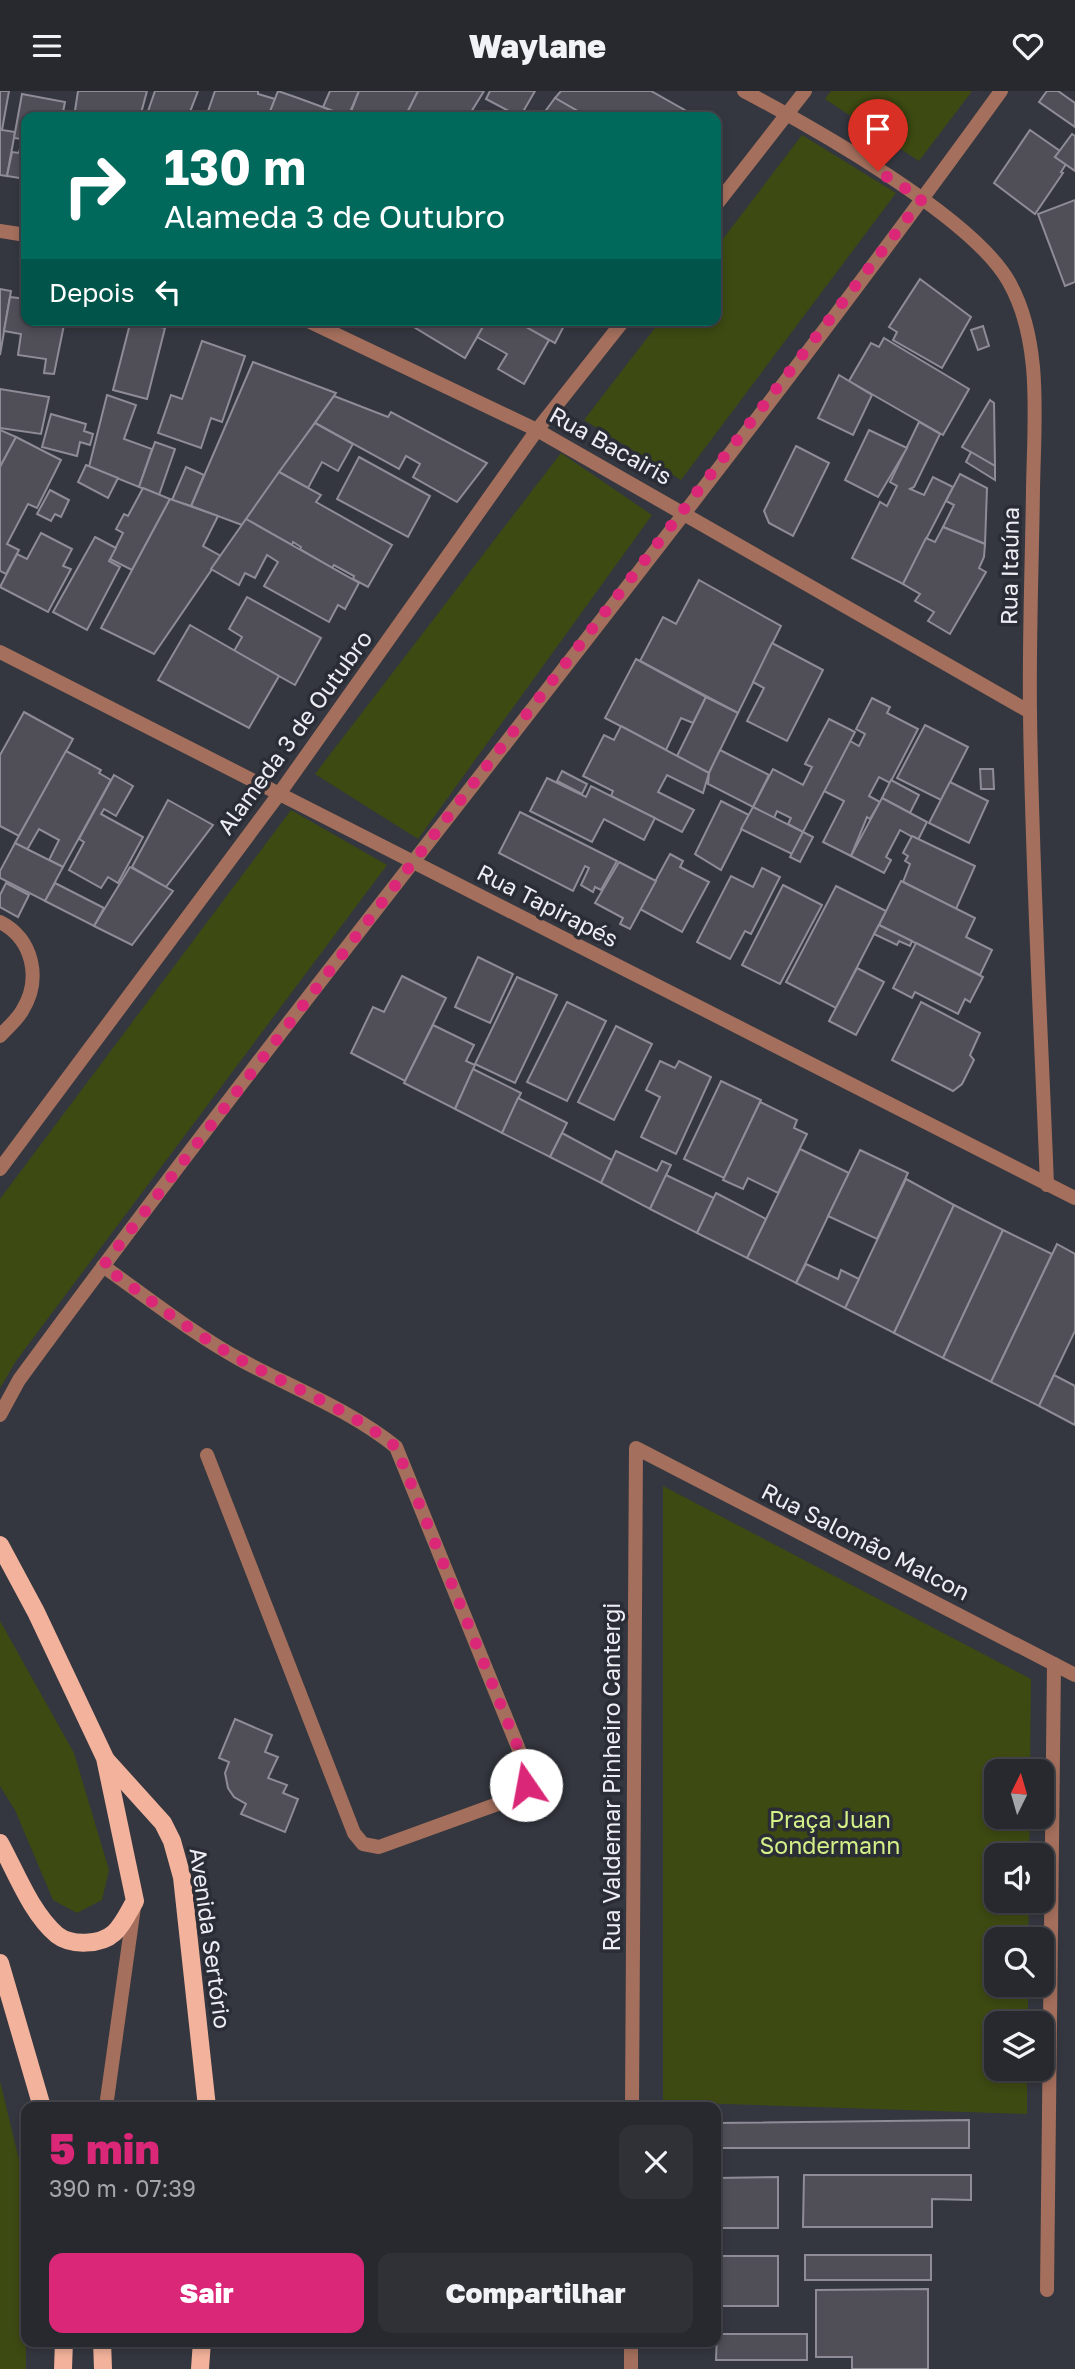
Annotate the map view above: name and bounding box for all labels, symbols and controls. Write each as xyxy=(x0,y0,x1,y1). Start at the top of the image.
icon: menu xyxy=(28,27,66,65)
text: Waylane xyxy=(469,27,606,65)
icon: heart xyxy=(1009,27,1047,65)
pin xyxy=(848,99,908,171)
icon: arrive xyxy=(859,110,897,148)
text: 130 m xyxy=(164,137,306,196)
icon: right xyxy=(49,140,140,231)
text: Alameda 3 de Outubro xyxy=(164,197,505,235)
icon: left xyxy=(149,273,187,311)
text: Depois xyxy=(49,277,135,308)
street label: Rua Bacairis xyxy=(545,400,677,490)
street label: Rua Itaúna xyxy=(994,507,1024,625)
street label: Alameda 3 de Outubro xyxy=(211,625,377,839)
street label: Rua Tapirapés xyxy=(473,857,623,953)
street label: Rua Salomão Malcon xyxy=(757,1476,975,1606)
street label: Rua Valdemar Pinheiro Cantergi xyxy=(597,1602,625,1952)
position arrow xyxy=(489,1748,563,1822)
north arrow xyxy=(984,1759,1054,1829)
map controls xyxy=(984,1759,1054,2081)
park label: Praça Juan Sondermann xyxy=(760,1805,900,1859)
button: sound xyxy=(984,1843,1054,1913)
street label: Avenida Sertório xyxy=(184,1846,238,2030)
button: search xyxy=(984,1927,1054,1997)
button: layers xyxy=(984,2011,1054,2081)
text: 5 min xyxy=(49,2123,160,2173)
button: close xyxy=(619,2125,693,2199)
text: 390 m · 07:39 xyxy=(49,2174,196,2202)
button: Sair xyxy=(49,2253,364,2333)
button: Compartilhar xyxy=(378,2253,693,2333)

